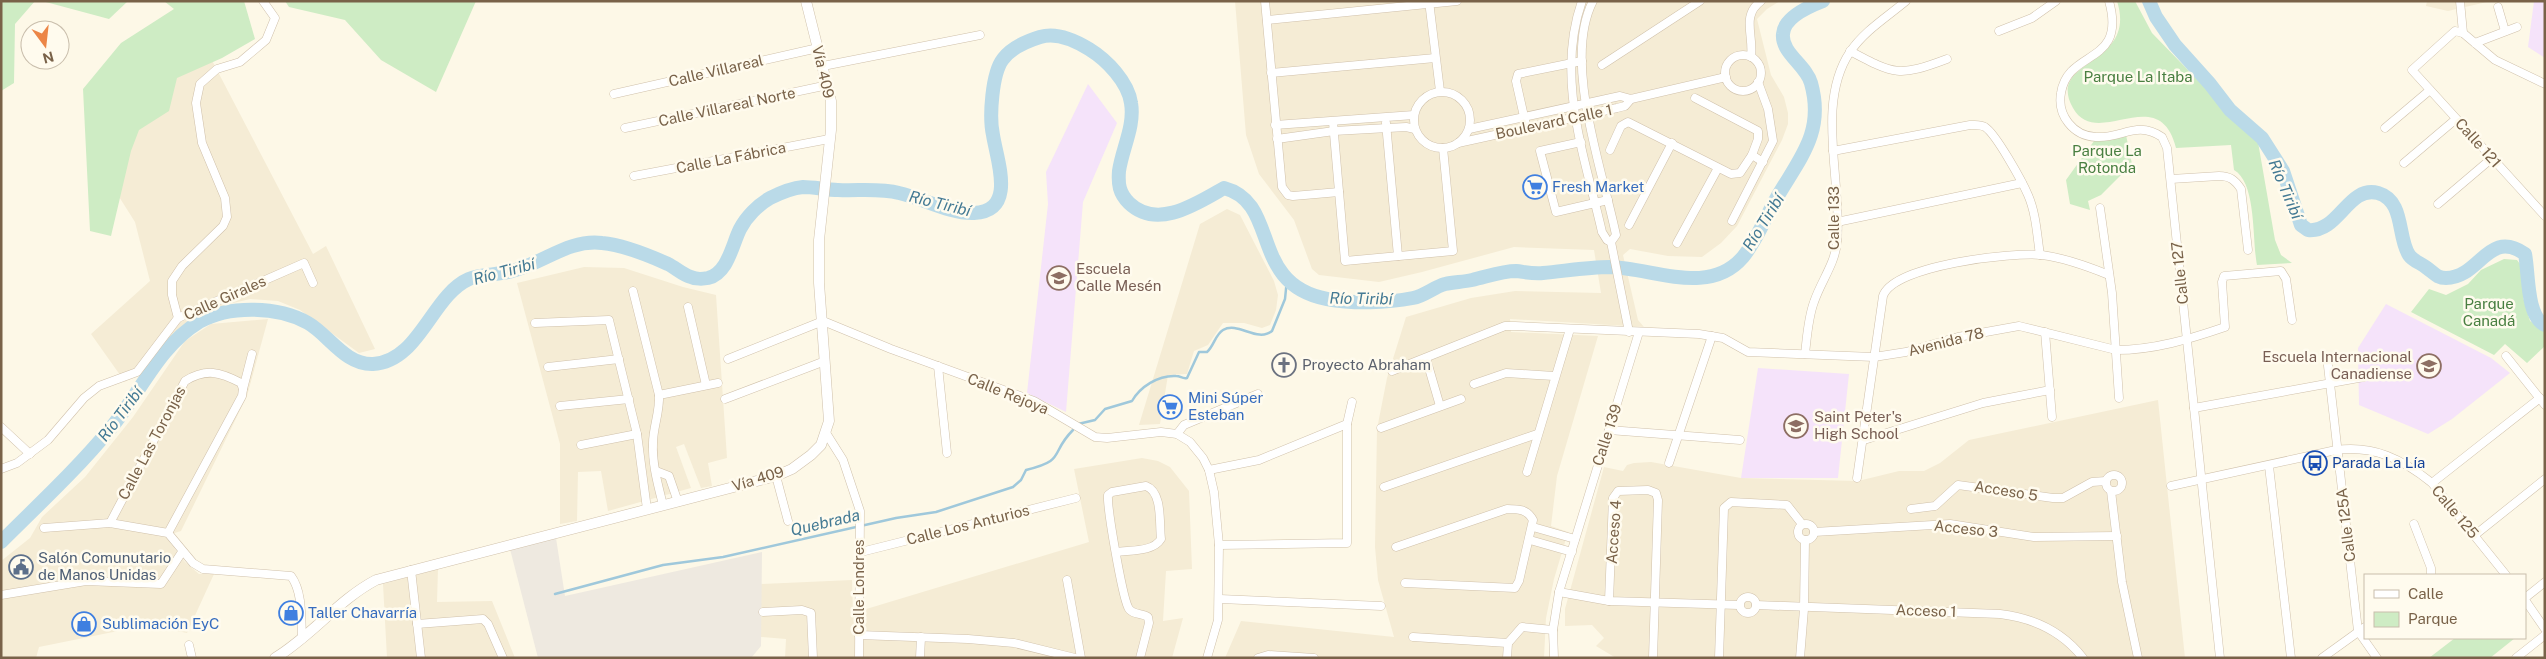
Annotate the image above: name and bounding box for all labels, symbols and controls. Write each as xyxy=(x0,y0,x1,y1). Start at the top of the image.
north arrow xyxy=(20,20,70,70)
street label: Vía 409 xyxy=(809,44,838,100)
text: N xyxy=(41,48,56,67)
street label: Calle Villareal xyxy=(667,51,765,90)
park label: Parque La Itaba xyxy=(2084,68,2192,85)
street label: Calle Villareal Norte xyxy=(657,84,797,129)
street label: Boulevard Calle 1 xyxy=(1494,101,1614,142)
street label: Calle 121 xyxy=(2452,115,2505,171)
street label: Calle La Fábrica xyxy=(675,139,787,176)
park label: Parque La Rotonda xyxy=(2072,142,2142,176)
water label: Río Tiribí xyxy=(2264,156,2307,224)
supermarket icon: Fresh Market xyxy=(1522,174,1548,200)
place label: Fresh Market xyxy=(1552,178,1645,195)
street label: Calle 133 xyxy=(1825,186,1842,250)
water label: Río Tiribí xyxy=(907,187,975,221)
water label: Río Tiribí xyxy=(1739,189,1789,254)
street label: Calle 127 xyxy=(2168,241,2191,305)
water label: Río Tiribí xyxy=(471,254,539,289)
place label: Escuela Calle Mesén xyxy=(1076,260,1161,294)
school or university icon: Escuela Calle Mesén xyxy=(1046,265,1072,291)
street label: Calle Girales xyxy=(181,272,268,323)
water label: Río Tiribí xyxy=(1329,288,1395,309)
park label: Parque Canadá xyxy=(2463,295,2515,329)
street label: Avenida 78 xyxy=(1906,324,1985,359)
place label: Escuela Internacional Canadiense xyxy=(2262,348,2412,382)
church icon: Proyecto Abraham xyxy=(1271,352,1297,378)
school or university icon: Escuela Internacional Canadiense xyxy=(2416,353,2442,379)
place label: Proyecto Abraham xyxy=(1302,356,1431,373)
street label: Calle Rejoya xyxy=(965,370,1051,418)
water label: Río Tiribí xyxy=(94,382,148,445)
street label: Calle Las Toronjas xyxy=(115,383,189,502)
place label: Mini Súper Esteban xyxy=(1188,389,1263,423)
supermarket icon: Mini Súper Esteban xyxy=(1157,394,1183,420)
street label: Calle 139 xyxy=(1589,402,1624,468)
place label: Saint Peter's High School xyxy=(1814,408,1902,442)
school or university icon: Saint Peter's High School xyxy=(1783,413,1809,439)
bus stop icon: Parada La Lía xyxy=(2302,450,2328,476)
place label: Parada La Lía xyxy=(2332,454,2425,471)
street label: Vía 409 xyxy=(730,463,786,494)
street label: Acceso 5 xyxy=(1973,477,2039,504)
street label: Calle 125 xyxy=(2428,482,2482,542)
street label: Calle 125A xyxy=(2332,487,2358,563)
street label: Acceso 4 xyxy=(1603,499,1624,565)
street label: Calle Los Anturios xyxy=(905,501,1031,548)
water label: Quebrada xyxy=(789,505,862,540)
street label: Acceso 3 xyxy=(1933,517,1999,540)
street label: Calle Londres xyxy=(850,539,867,635)
place label: Salón Comunutario de Manos Unidas xyxy=(38,549,171,583)
public building icon: Salón Comunutario de Manos Unidas xyxy=(8,554,34,580)
legend xyxy=(2364,574,2526,639)
text: Calle xyxy=(2408,585,2444,602)
shop icon: Taller Chavarría xyxy=(278,600,304,626)
street label: Acceso 1 xyxy=(1895,601,1957,620)
place label: Taller Chavarría xyxy=(308,604,417,621)
text: Parque xyxy=(2408,610,2458,627)
shop icon: Sublimación EyC xyxy=(71,611,97,637)
place label: Sublimación EyC xyxy=(102,615,219,632)

